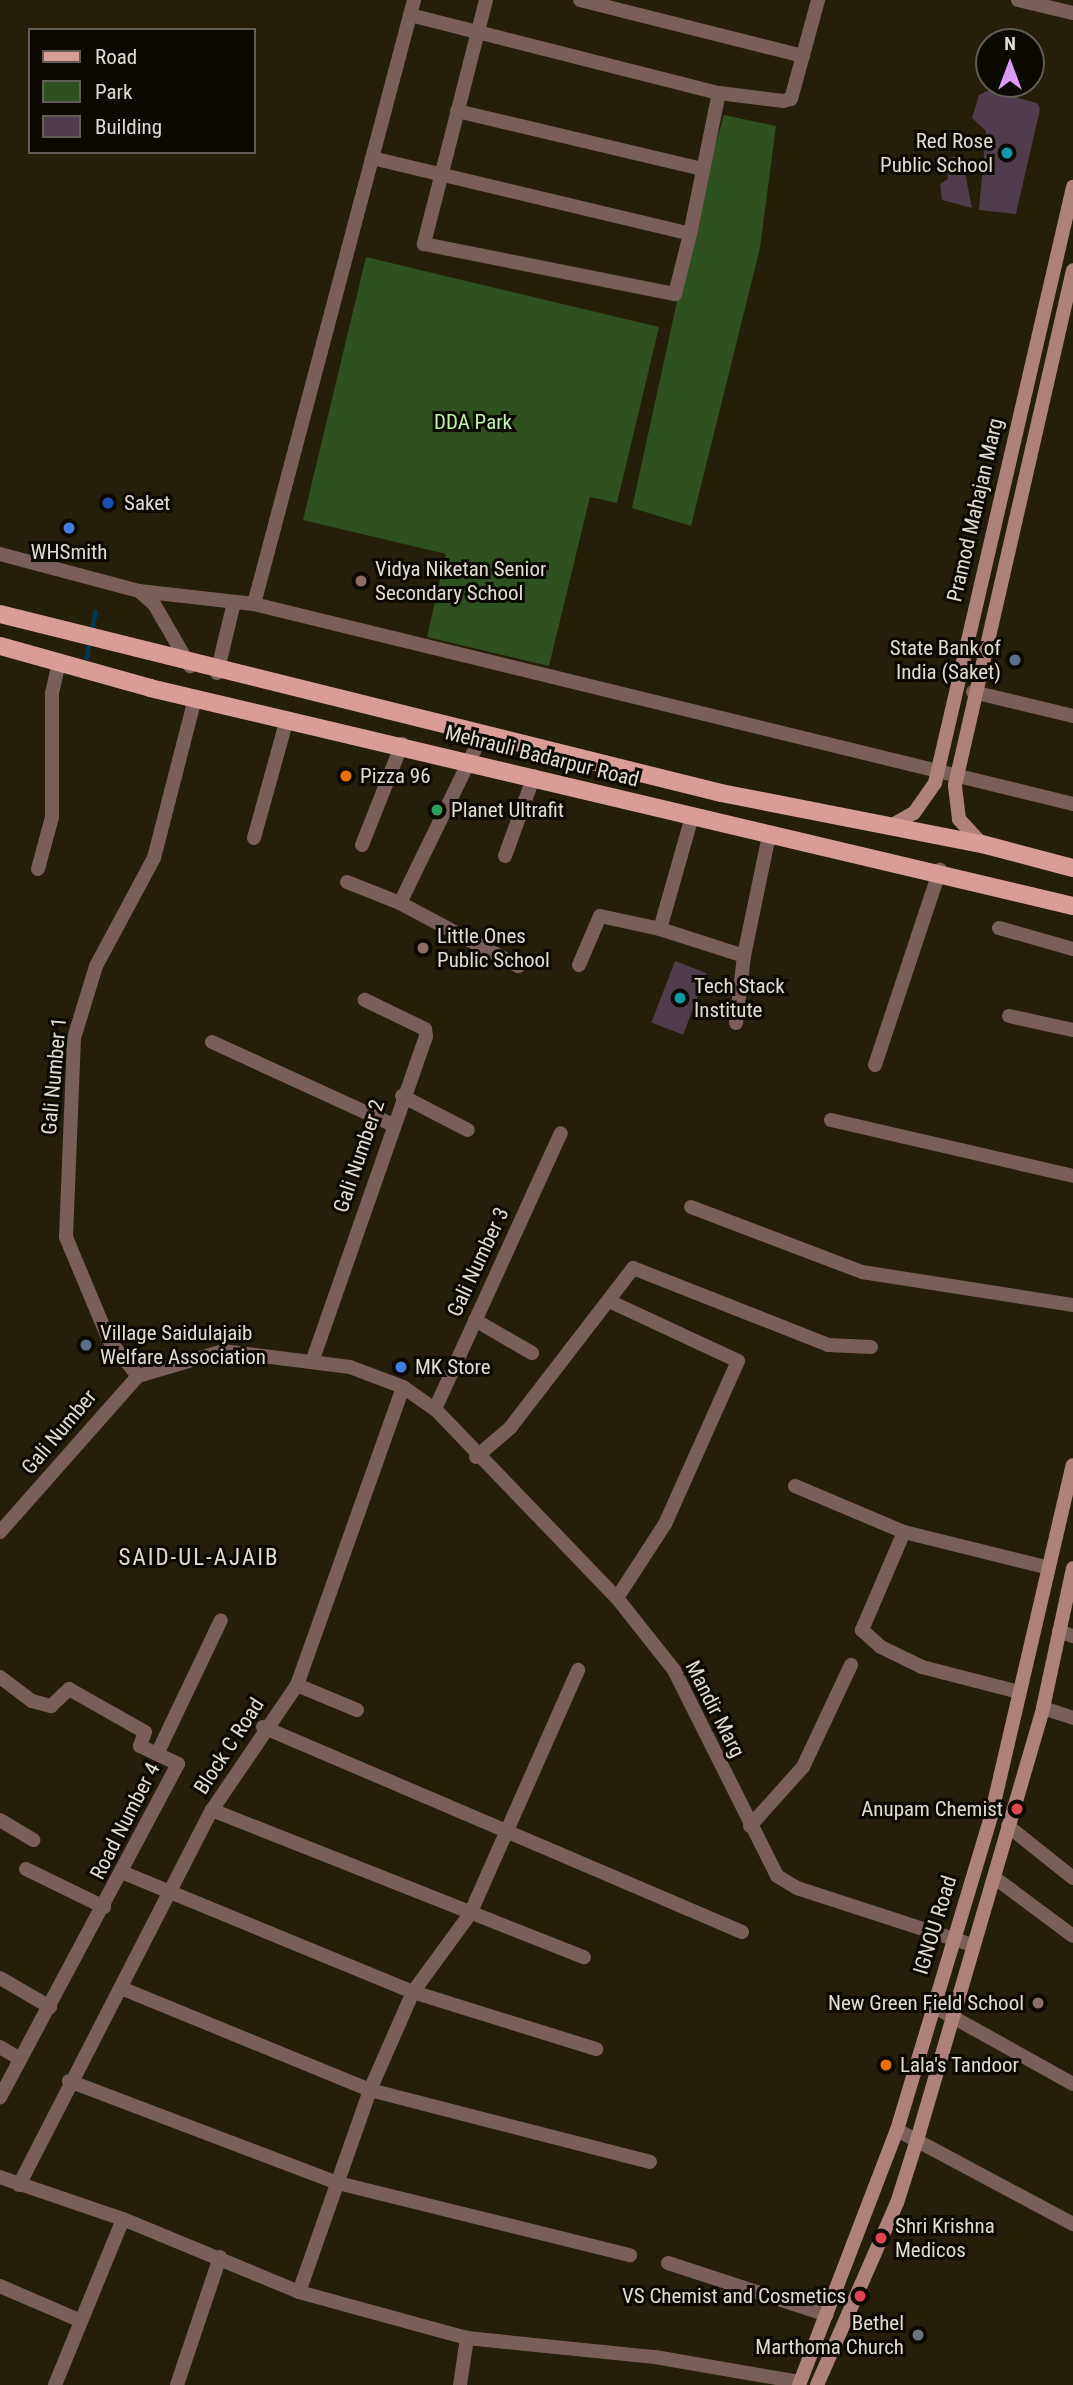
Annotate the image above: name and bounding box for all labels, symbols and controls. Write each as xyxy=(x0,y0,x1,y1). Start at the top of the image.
legend xyxy=(28,28,256,154)
north arrow xyxy=(975,28,1045,98)
text: N xyxy=(1004,32,1016,55)
text: Road xyxy=(95,45,137,69)
text: Park xyxy=(95,80,132,104)
text: Building xyxy=(95,115,162,139)
place label: Red Rose Public School xyxy=(880,128,993,178)
marker: Red Rose Public School xyxy=(999,145,1015,161)
park label: DDA Park xyxy=(434,409,512,435)
street label: Pramod Mahajan Marg xyxy=(942,416,1008,604)
place label: Saket xyxy=(124,490,170,516)
marker: Saket xyxy=(98,493,118,513)
marker: WHSmith xyxy=(61,520,77,536)
place label: WHSmith xyxy=(31,539,107,565)
place label: Vidya Niketan Senior Secondary School xyxy=(375,556,546,606)
marker: Vidya Niketan Senior Secondary School xyxy=(353,573,369,589)
place label: State Bank of India (Saket) xyxy=(890,635,1001,685)
marker: State Bank of India (Saket) xyxy=(1007,652,1023,668)
street label: Mehrauli Badarpur Road xyxy=(443,720,641,792)
place label: Pizza 96 xyxy=(360,763,431,789)
marker: Pizza 96 xyxy=(338,768,354,784)
place label: Planet Ultrafit xyxy=(451,797,564,823)
marker: Planet Ultrafit xyxy=(429,802,445,818)
place label: Little Ones Public School xyxy=(437,923,550,973)
marker: Little Ones Public School xyxy=(415,940,431,956)
place label: Tech Stack Institute xyxy=(694,973,785,1023)
marker: Tech Stack Institute xyxy=(672,990,688,1006)
street label: Gali Number 1 xyxy=(36,1016,72,1136)
street label: Gali Number 2 xyxy=(328,1096,390,1216)
street label: Gali Number 3 xyxy=(442,1203,514,1321)
place label: Village Saidulajaib Welfare Association xyxy=(100,1320,266,1370)
marker: Village Saidulajaib Welfare Association xyxy=(78,1337,94,1353)
place label: MK Store xyxy=(415,1354,491,1380)
marker: MK Store xyxy=(393,1359,409,1375)
street label: Gali Number xyxy=(16,1385,102,1479)
district label: SAID-UL-AJAIB xyxy=(120,1544,278,1572)
street label: Mandir Marg xyxy=(680,1656,750,1762)
street label: Block C Road xyxy=(189,1693,269,1799)
street label: Road Number 4 xyxy=(85,1758,165,1884)
place label: Anupam Chemist xyxy=(861,1796,1003,1822)
marker: Anupam Chemist xyxy=(1009,1801,1025,1817)
street label: IGNOU Road xyxy=(908,1873,962,1977)
place label: New Green Field School xyxy=(828,1990,1024,2016)
marker: New Green Field School xyxy=(1030,1995,1046,2011)
place label: Lala's Tandoor xyxy=(900,2052,1019,2078)
marker: Lala's Tandoor xyxy=(878,2057,894,2073)
place label: Shri Krishna Medicos xyxy=(895,2213,995,2263)
marker: Shri Krishna Medicos xyxy=(873,2230,889,2246)
place label: VS Chemist and Cosmetics xyxy=(622,2283,846,2309)
marker: VS Chemist and Cosmetics xyxy=(852,2288,868,2304)
place label: Bethel Marthoma Church xyxy=(755,2310,904,2360)
marker: Bethel Marthoma Church xyxy=(910,2327,926,2343)

